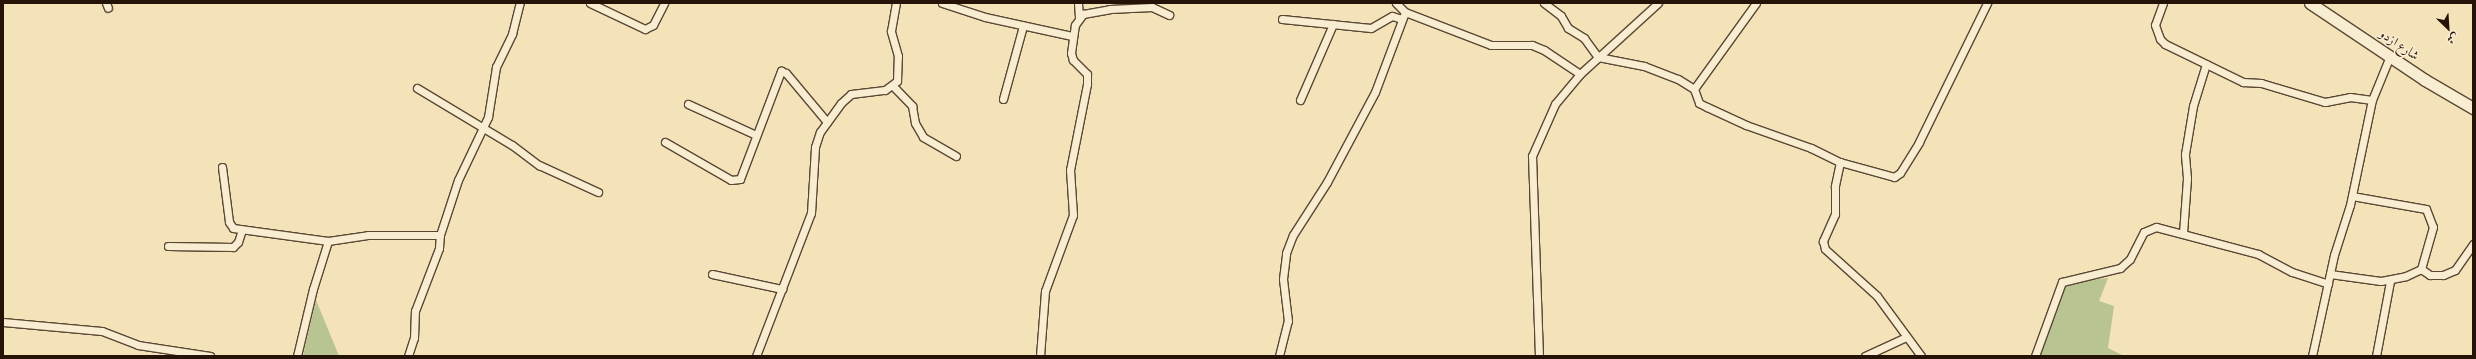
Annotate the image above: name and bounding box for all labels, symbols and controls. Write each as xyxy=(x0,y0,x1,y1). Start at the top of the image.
north arrow xyxy=(2428,8,2468,48)
street label: شارع ازدو xyxy=(2376,26,2422,64)
text: ش xyxy=(2445,30,2461,48)

